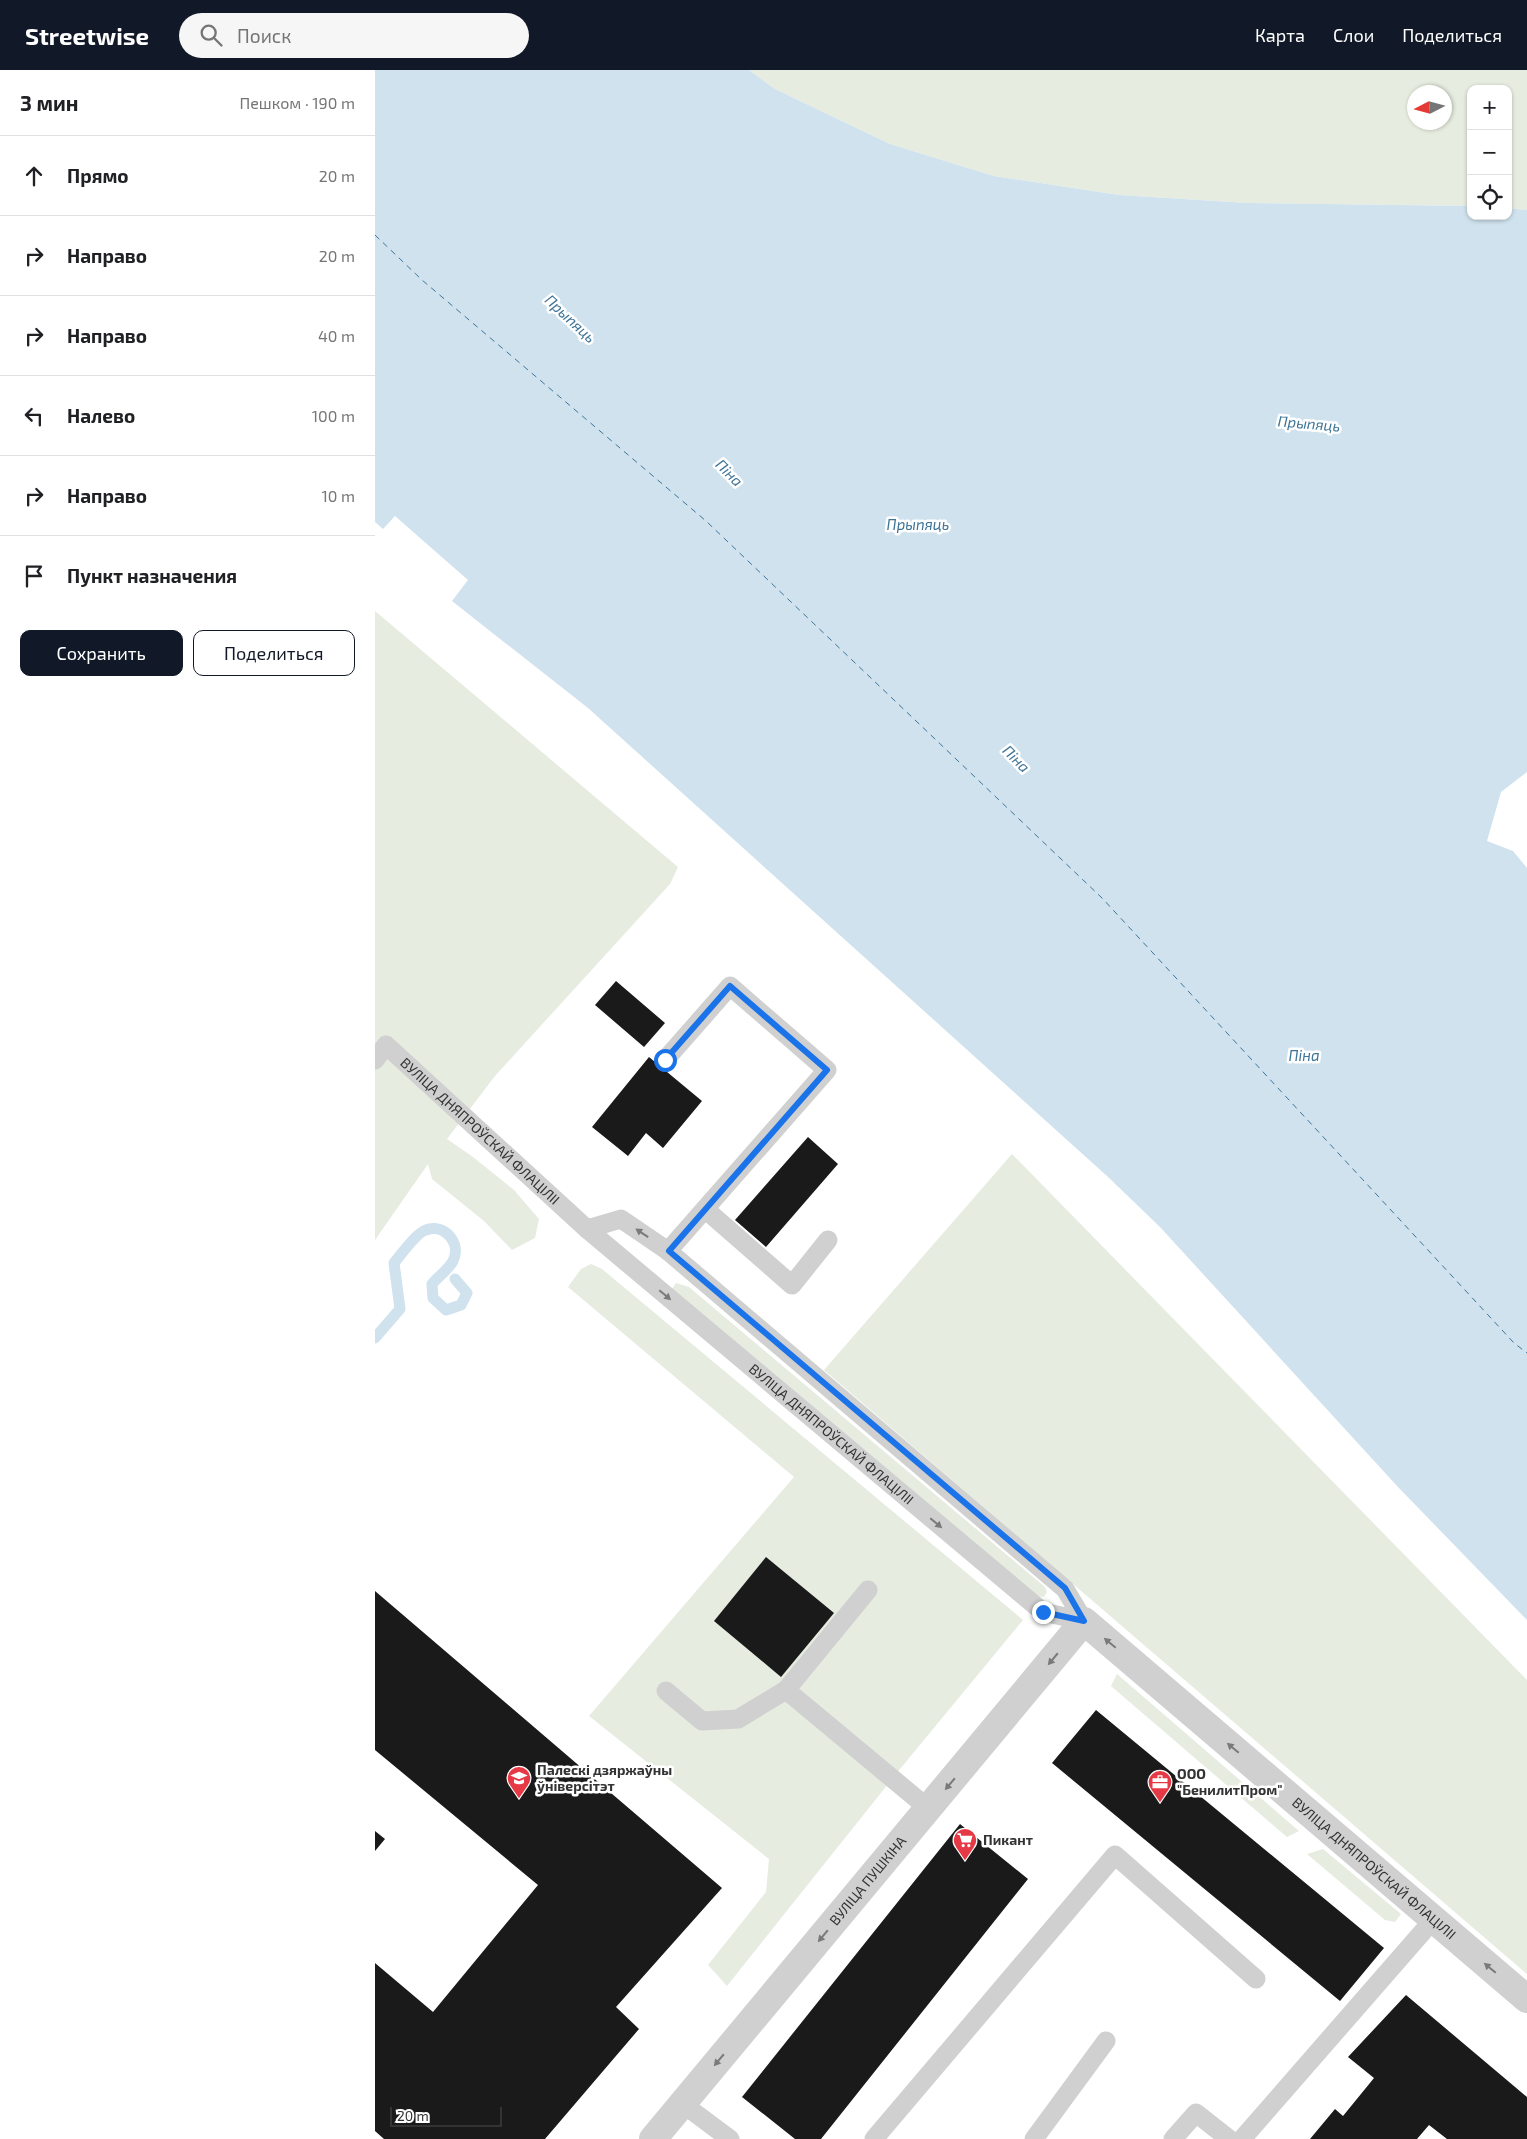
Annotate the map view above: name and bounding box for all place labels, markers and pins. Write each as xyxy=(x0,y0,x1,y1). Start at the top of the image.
place label: Палескі дзяржаўны ўніверсітэт xyxy=(537,1761,672,1794)
school or university icon: Палескі дзяржаўны ўніверсітэт xyxy=(506,1765,532,1799)
place label: ООО "БенилитПром" xyxy=(1177,1765,1283,1798)
office icon: ООО "БенилитПром" xyxy=(1147,1769,1173,1803)
supermarket icon: Пикант xyxy=(952,1827,978,1861)
place label: Пикант xyxy=(983,1831,1033,1848)

